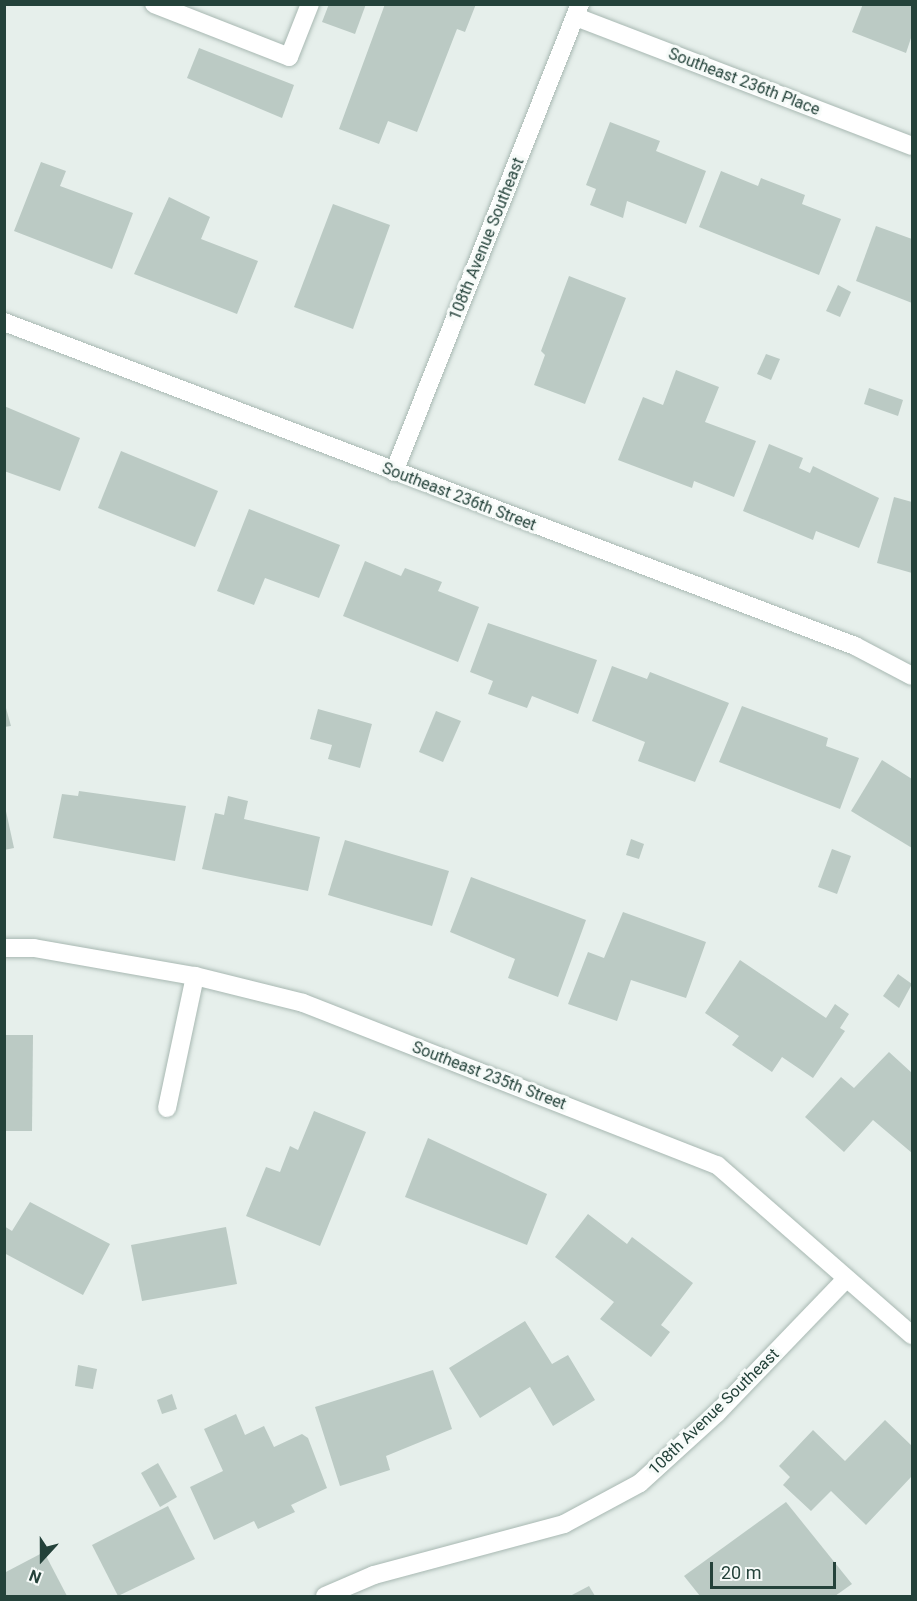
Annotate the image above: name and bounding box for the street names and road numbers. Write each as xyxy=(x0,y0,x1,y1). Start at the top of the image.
street label: Southeast 236th Place xyxy=(666,44,822,120)
street label: 108th Avenue Southeast xyxy=(446,155,528,323)
street label: Southeast 236th Street xyxy=(379,459,539,535)
street label: Southeast 235th Street xyxy=(409,1038,569,1114)
street label: 108th Avenue Southeast xyxy=(645,1345,783,1479)

